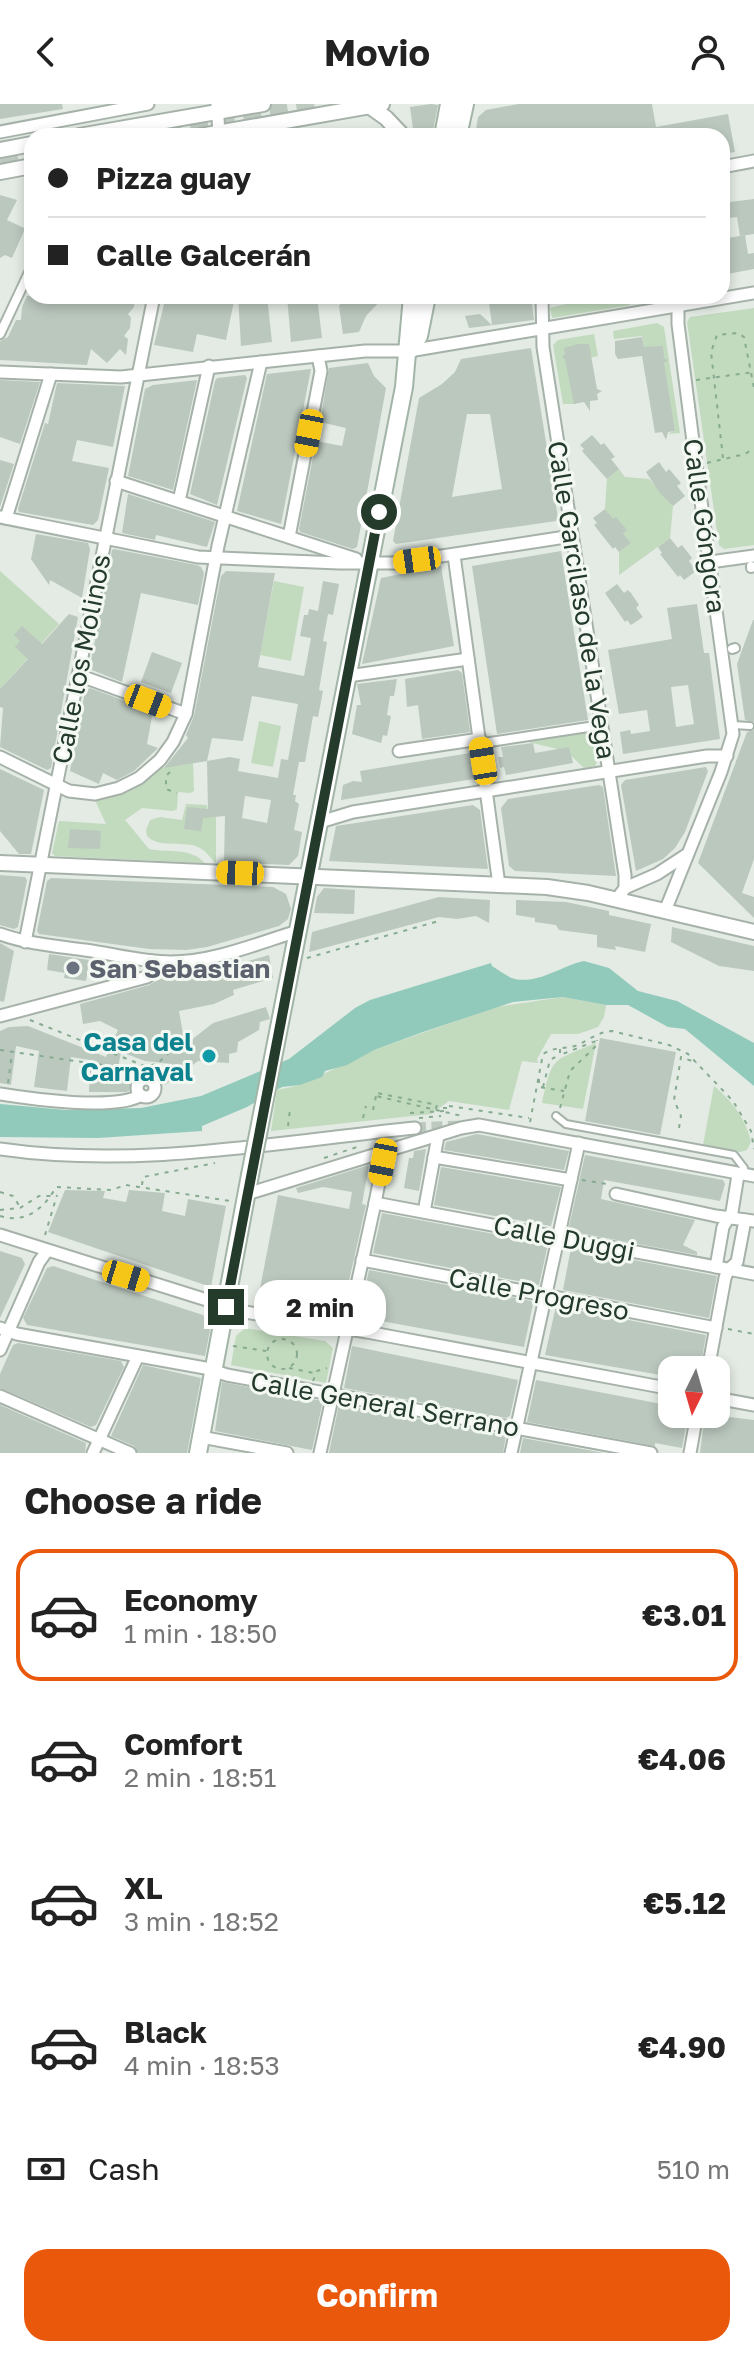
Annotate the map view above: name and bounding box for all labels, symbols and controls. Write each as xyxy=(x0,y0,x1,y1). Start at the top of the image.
icon: back xyxy=(24,30,68,74)
icon: person xyxy=(686,30,730,74)
text: Movio xyxy=(324,31,430,74)
text: Pizza guay xyxy=(96,160,251,196)
text: Calle Galcerán xyxy=(96,237,311,273)
car xyxy=(293,407,325,459)
street label: Calle Góngora xyxy=(677,436,733,616)
street label: Calle Garcilaso de la Vega xyxy=(542,439,622,761)
route start xyxy=(361,494,397,530)
car xyxy=(392,545,442,575)
street label: Calle los Molinos xyxy=(45,552,117,766)
car xyxy=(121,681,175,721)
car xyxy=(467,735,499,787)
car xyxy=(216,860,264,886)
place label: San Sebastian xyxy=(89,953,270,984)
marker: San Sebastian xyxy=(64,959,82,977)
place label: Casa del Carnaval xyxy=(80,1026,193,1087)
marker: Casa del Carnaval xyxy=(200,1047,218,1065)
car xyxy=(367,1136,399,1188)
street label: Calle Duggi xyxy=(491,1209,637,1267)
car xyxy=(100,1258,152,1294)
street label: Calle Progreso xyxy=(446,1261,632,1327)
callout: 2 min xyxy=(254,1279,386,1335)
route end xyxy=(208,1289,244,1325)
text: 2 min xyxy=(286,1292,354,1323)
north arrow xyxy=(658,1356,730,1428)
map controls xyxy=(658,1356,730,1428)
street label: Calle General Serrano xyxy=(248,1365,522,1443)
text: Choose a ride xyxy=(24,1479,262,1522)
icon: car xyxy=(28,1579,100,1651)
text: Economy xyxy=(124,1582,258,1618)
text: €3.01 xyxy=(642,1597,726,1633)
text: 1 min · 18:50 xyxy=(124,1618,277,1649)
icon: car xyxy=(28,1723,100,1795)
text: Comfort xyxy=(124,1726,243,1762)
text: €4.06 xyxy=(638,1741,726,1777)
text: 2 min · 18:51 xyxy=(124,1762,276,1793)
icon: car xyxy=(28,1867,100,1939)
text: XL xyxy=(124,1870,163,1906)
text: €5.12 xyxy=(643,1885,726,1921)
text: 3 min · 18:52 xyxy=(124,1906,279,1937)
icon: car xyxy=(28,2011,100,2083)
text: Black xyxy=(124,2014,207,2050)
text: €4.90 xyxy=(638,2029,726,2065)
text: 4 min · 18:53 xyxy=(124,2050,280,2081)
icon: cash xyxy=(24,2147,68,2191)
text: Cash xyxy=(88,2151,160,2187)
text: 510 m xyxy=(657,2154,730,2185)
button: Confirm xyxy=(24,2249,730,2341)

